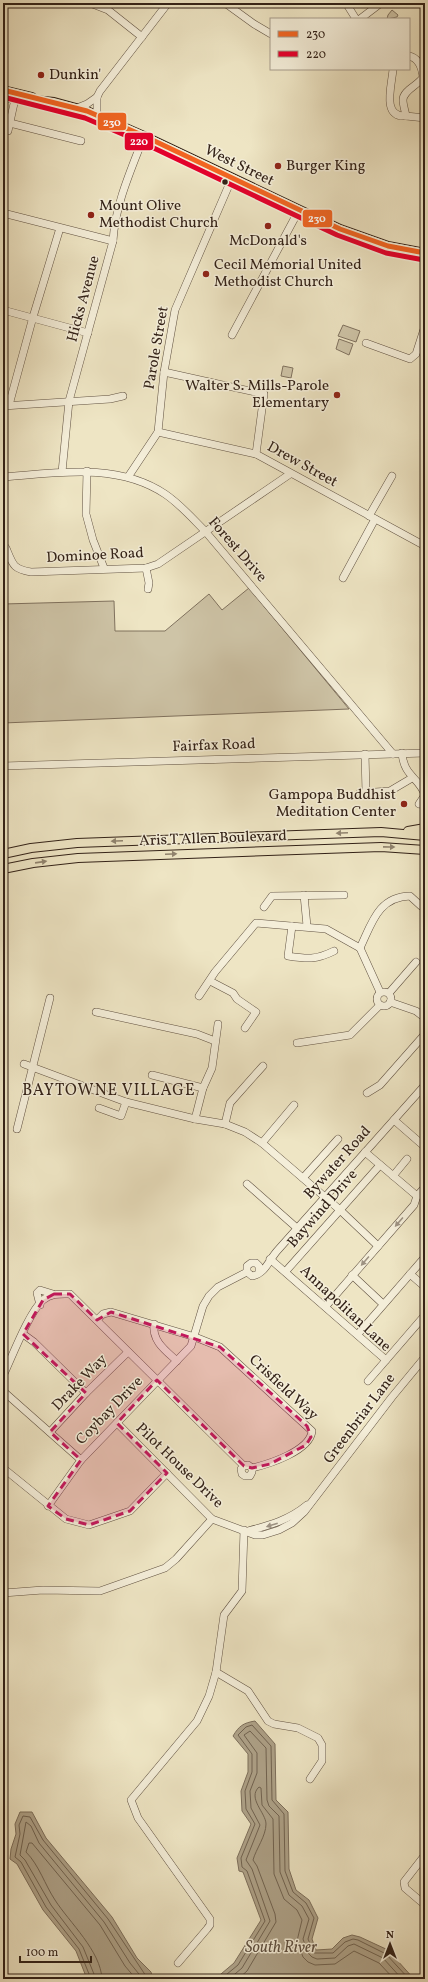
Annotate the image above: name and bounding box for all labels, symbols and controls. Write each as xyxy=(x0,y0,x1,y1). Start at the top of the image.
legend xyxy=(270,18,410,70)
text: 230 xyxy=(306,27,325,43)
text: 220 xyxy=(306,47,326,63)
place label: Dunkin' xyxy=(49,65,101,86)
marker: Dunkin' xyxy=(36,70,46,80)
line badge: 230 xyxy=(97,112,127,131)
text: 230 xyxy=(103,116,121,131)
line badge: 220 xyxy=(124,132,154,151)
text: 220 xyxy=(130,135,148,150)
street label: West Street xyxy=(201,140,277,192)
place label: Burger King xyxy=(286,156,366,177)
marker: Burger King xyxy=(273,161,283,171)
unlabelled marker xyxy=(220,177,230,187)
place label: Mount Olive Methodist Church xyxy=(99,196,218,234)
line badge: 230 xyxy=(302,209,333,228)
marker: Mount Olive Methodist Church xyxy=(86,210,96,220)
text: 230 xyxy=(308,212,326,227)
marker: McDonald's xyxy=(263,221,273,231)
place label: McDonald's xyxy=(229,231,307,252)
street label: Hicks Avenue xyxy=(62,253,106,345)
place label: Cecil Memorial United Methodist Church xyxy=(214,255,362,293)
marker: Cecil Memorial United Methodist Church xyxy=(201,269,211,279)
street label: Parole Street xyxy=(139,305,175,391)
place label: Walter S. Mills-Parole Elementary xyxy=(185,376,329,414)
marker: Walter S. Mills-Parole Elementary xyxy=(332,390,342,400)
street label: Drew Street xyxy=(263,437,341,493)
street label: Forest Drive xyxy=(203,513,271,587)
street label: Dominoe Road xyxy=(46,543,144,569)
street label: Fairfax Road xyxy=(172,734,256,758)
place label: Gampopa Buddhist Meditation Center xyxy=(269,785,396,823)
marker: Gampopa Buddhist Meditation Center xyxy=(399,799,409,809)
street label: Aris T Allen Boulevard xyxy=(139,826,287,852)
one-way arrow xyxy=(336,830,348,837)
one-way arrow xyxy=(110,838,123,844)
one-way arrow xyxy=(383,844,396,850)
one-way arrow xyxy=(165,851,178,857)
one-way arrow xyxy=(35,859,47,865)
district label: BAYTOWNE VILLAGE xyxy=(22,1080,196,1102)
street label: Bywater Road xyxy=(300,1122,376,1204)
street label: Baywind Drive xyxy=(283,1165,363,1253)
one-way arrow xyxy=(394,1217,404,1227)
one-way arrow xyxy=(361,1255,370,1266)
street label: Annapolitan Lane xyxy=(295,1261,395,1357)
street label: Drake Way xyxy=(48,1350,112,1416)
street label: Crisfield Way xyxy=(244,1350,322,1426)
street label: Greenbriar Lane xyxy=(319,1370,401,1468)
street label: Coybay Drive xyxy=(72,1372,148,1450)
street label: Pilot House Drive xyxy=(130,1419,228,1513)
one-way arrow xyxy=(266,1522,278,1528)
north arrow xyxy=(370,1924,410,1964)
text: N xyxy=(386,1928,394,1943)
water label: South River xyxy=(245,1937,318,1959)
scale bar xyxy=(20,1938,91,1964)
text: 100 m xyxy=(26,1945,59,1961)

